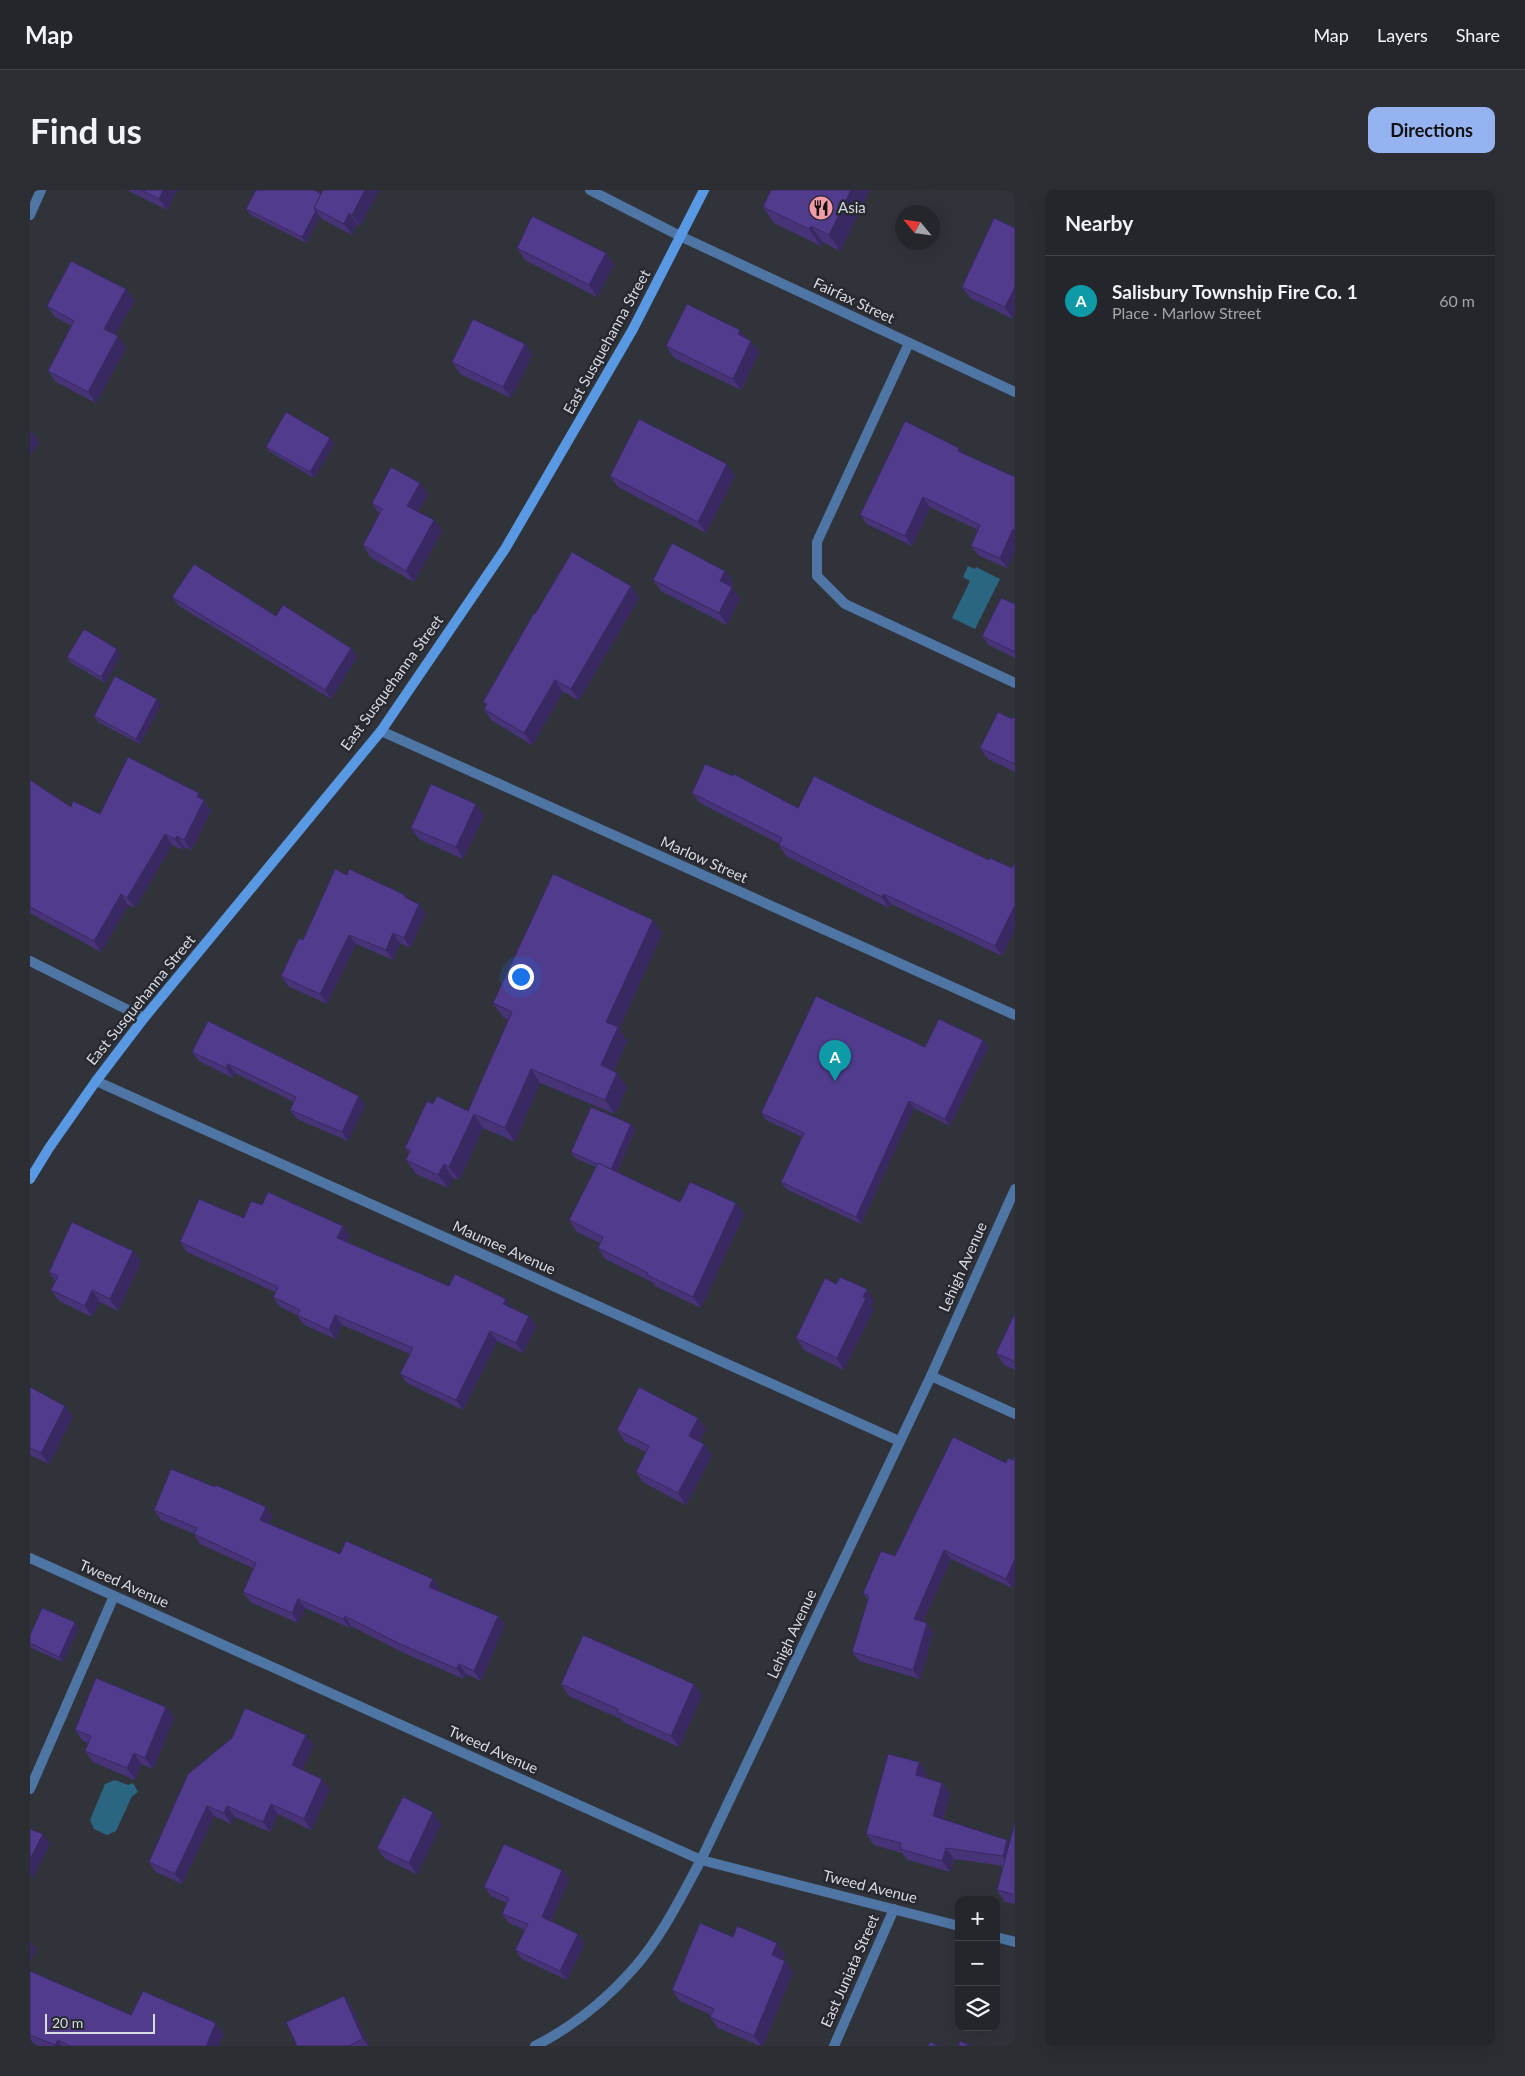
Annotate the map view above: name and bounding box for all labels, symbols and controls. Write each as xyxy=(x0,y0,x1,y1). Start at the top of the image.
text: Map xyxy=(25,20,73,49)
text: Map xyxy=(1313,24,1349,46)
text: Layers xyxy=(1377,24,1428,46)
text: Share xyxy=(1456,24,1500,46)
button: Directions xyxy=(1368,107,1495,153)
text: Find us xyxy=(30,109,142,151)
restaurant icon: Asia xyxy=(808,195,834,221)
place label: Asia xyxy=(838,198,866,216)
north arrow xyxy=(895,205,940,250)
text: Nearby xyxy=(1065,210,1133,235)
street label: East Susquehanna Street xyxy=(559,265,654,417)
street label: Fairfax Street xyxy=(811,273,898,327)
text: Salisbury Township Fire Co. 1 xyxy=(1112,280,1358,303)
text: A xyxy=(1075,291,1087,310)
text: 60 m xyxy=(1439,291,1475,310)
text: Place · Marlow Street xyxy=(1112,303,1261,322)
street label: East Susquehanna Street xyxy=(336,611,447,753)
street label: Marlow Street xyxy=(658,832,751,887)
street label: East Susquehanna Street xyxy=(82,930,199,1068)
your location xyxy=(508,964,534,990)
pin: A xyxy=(819,1040,851,1081)
street label: Maumee Avenue xyxy=(450,1216,559,1278)
street label: Lehigh Avenue xyxy=(934,1219,990,1314)
street label: Tweed Avenue xyxy=(77,1555,172,1611)
street label: Lehigh Avenue xyxy=(763,1586,820,1681)
street label: Tweed Avenue xyxy=(446,1721,541,1777)
street label: Tweed Avenue xyxy=(821,1866,919,1906)
map controls xyxy=(955,1896,1000,2031)
button: + xyxy=(955,1896,1000,1941)
street label: East Juniata Street xyxy=(816,1911,882,2030)
button: − xyxy=(955,1941,1000,1986)
button: layers xyxy=(955,1986,1000,2031)
scale bar xyxy=(45,2011,155,2034)
text: 20 m xyxy=(52,2014,83,2031)

